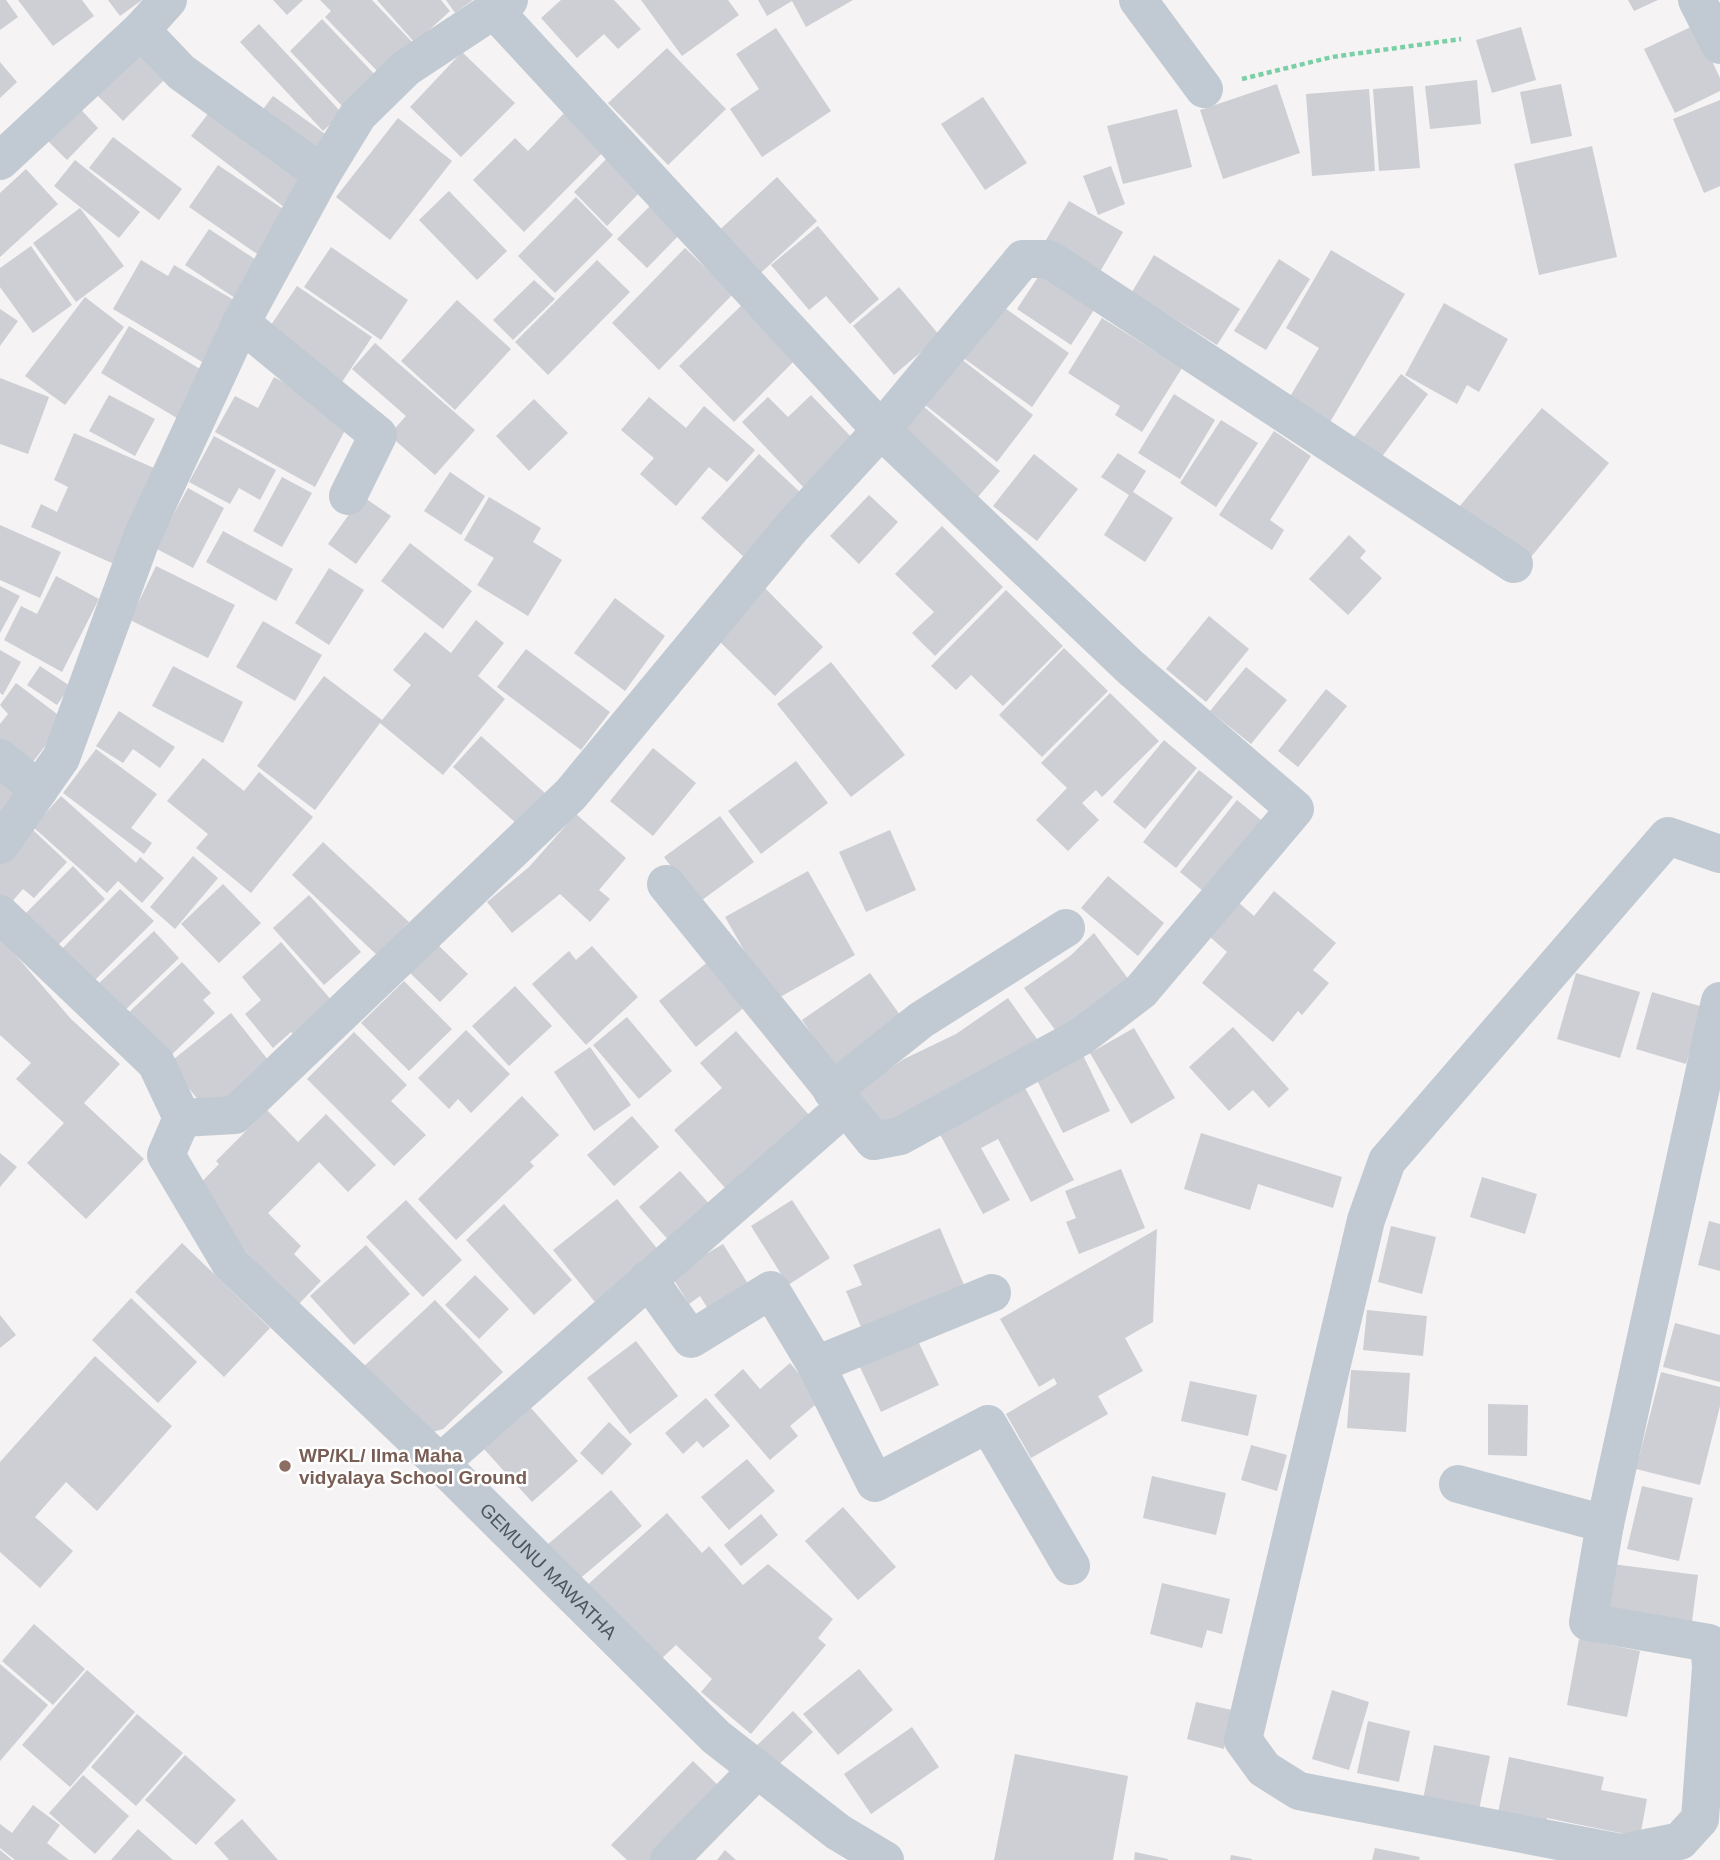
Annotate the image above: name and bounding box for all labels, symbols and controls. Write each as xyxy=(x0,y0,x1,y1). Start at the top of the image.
place label: WP/KL/ Ilma Maha vidyalaya School Ground xyxy=(299,1445,527,1488)
marker: WP/KL/ Ilma Maha vidyalaya School Ground xyxy=(277,1458,293,1474)
street label: GEMUNU MAWATHA xyxy=(476,1499,621,1644)

